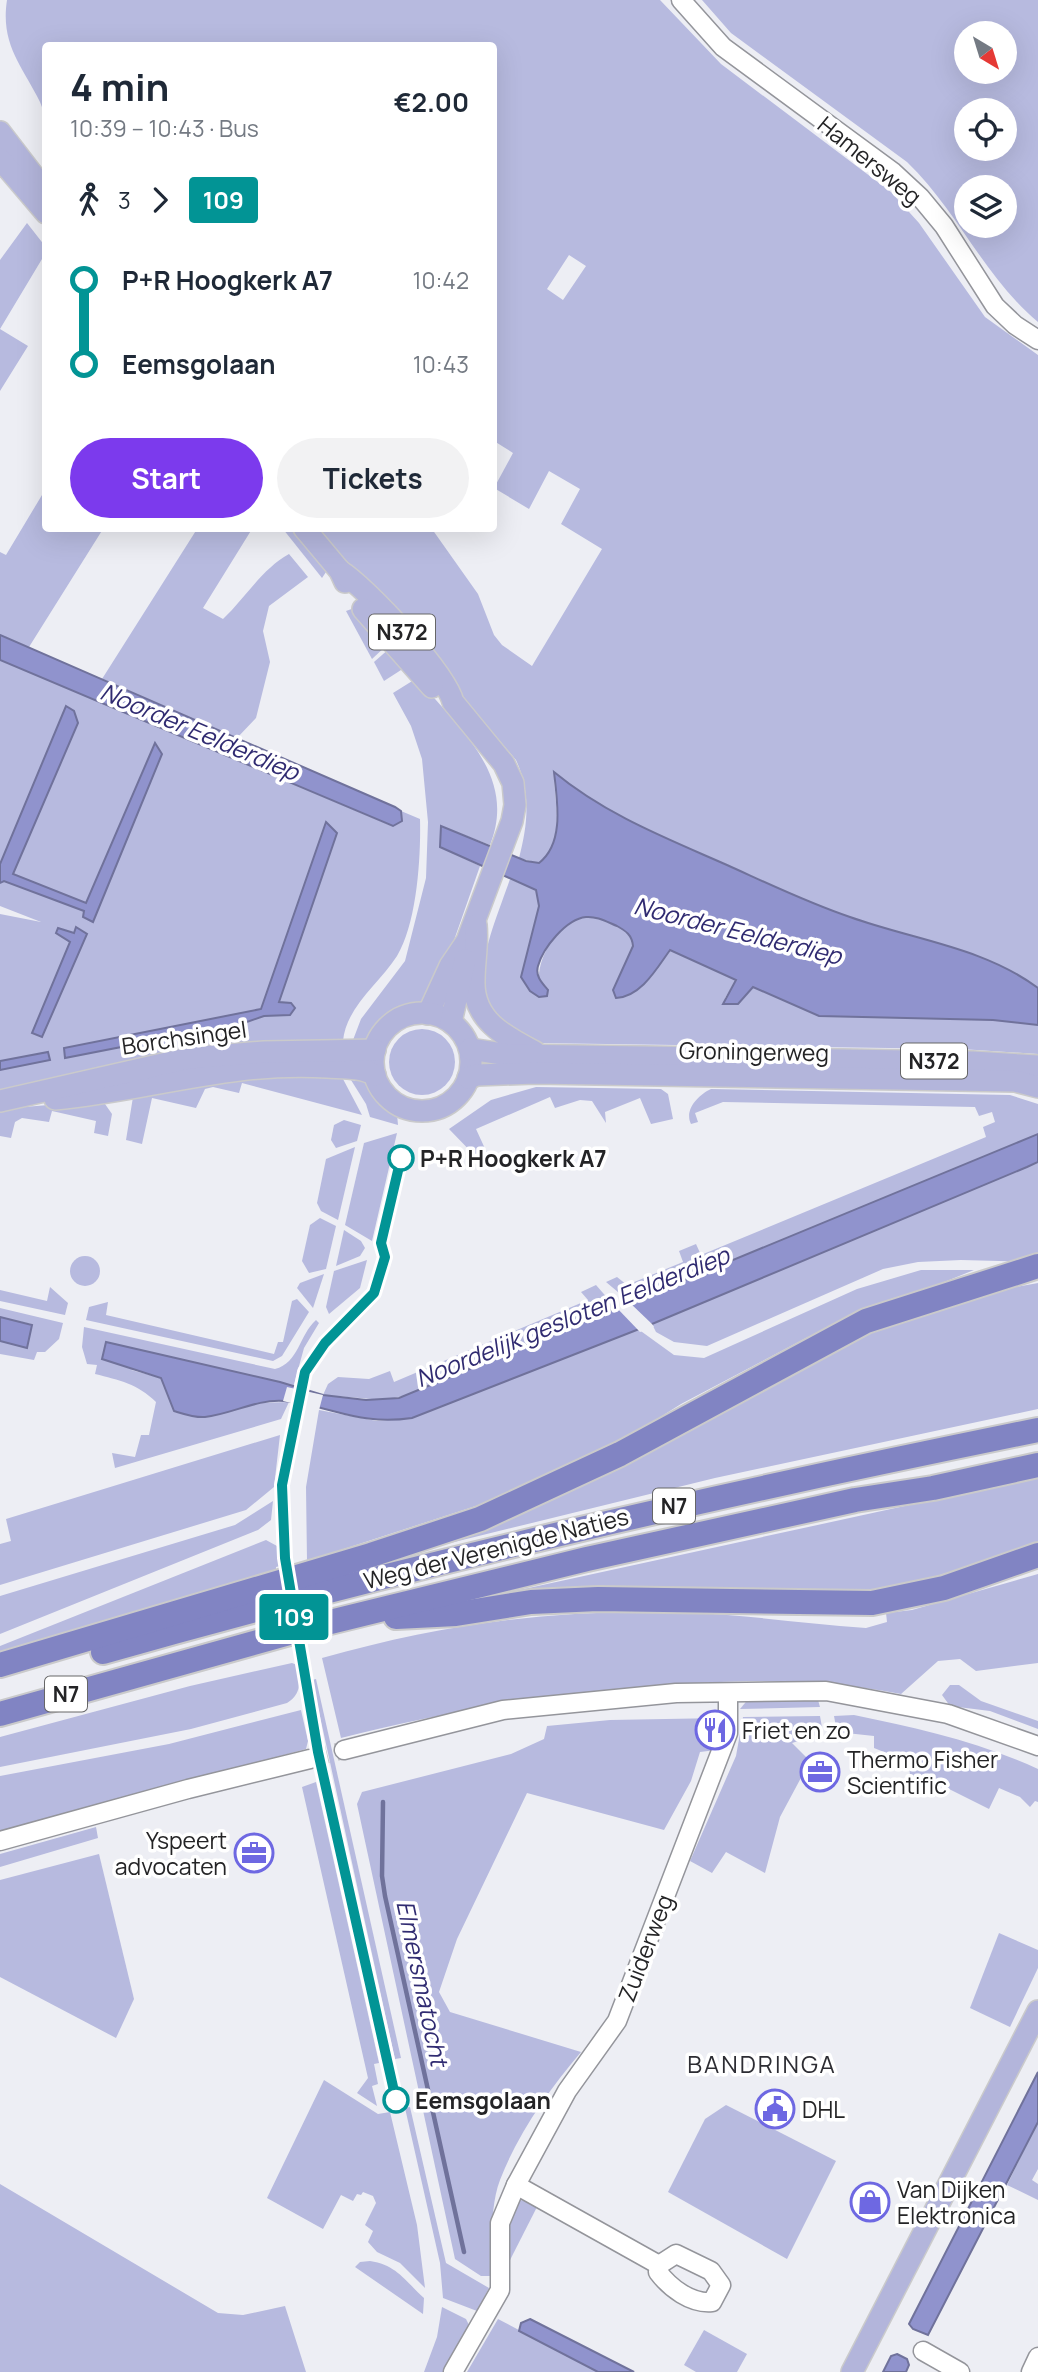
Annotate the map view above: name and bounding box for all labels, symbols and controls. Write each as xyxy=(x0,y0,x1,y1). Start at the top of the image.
north arrow xyxy=(954,21,1017,84)
map controls xyxy=(954,21,1017,238)
text: 4 min xyxy=(70,60,169,112)
text: €2.00 xyxy=(394,84,469,120)
button: locate xyxy=(954,98,1017,161)
street label: Hamersweg xyxy=(811,108,929,212)
text: 10:39 – 10:43 · Bus xyxy=(70,112,259,144)
button: layers xyxy=(954,175,1017,238)
icon: walk xyxy=(70,181,108,219)
icon: forward xyxy=(141,181,179,219)
text: 109 xyxy=(203,183,244,216)
text: 3 xyxy=(118,184,131,216)
text: P+R Hoogkerk A7 xyxy=(122,262,333,298)
text: 10:42 xyxy=(412,264,469,296)
text: Eemsgolaan xyxy=(122,346,276,382)
text: 10:43 xyxy=(413,348,469,380)
button: Start xyxy=(70,438,263,518)
button: Tickets xyxy=(277,438,469,518)
road number: N372 xyxy=(369,614,435,650)
water label: Noorder Eelderdiep xyxy=(96,674,306,788)
water label: Noorder Eelderdiep xyxy=(631,888,847,972)
street label: Borchsingel xyxy=(120,1012,248,1062)
street label: Groningerweg xyxy=(679,1034,829,1068)
road number: N372 xyxy=(901,1044,967,1078)
place label: P+R Hoogkerk A7 xyxy=(420,1142,607,1174)
marker: P+R Hoogkerk A7 xyxy=(388,1145,414,1171)
water label: Noordelijk gesloten Eelderdiep xyxy=(410,1237,735,1394)
road number: N7 xyxy=(653,1488,695,1524)
street label: Weg der Verenigde Naties xyxy=(360,1500,632,1596)
line badge: 109 xyxy=(254,1594,334,1640)
text: 109 xyxy=(273,1600,315,1633)
road number: N7 xyxy=(45,1676,87,1712)
restaurant icon: Friet en zo xyxy=(694,1709,736,1751)
place label: Friet en zo xyxy=(742,1714,851,1746)
place label: Thermo Fisher Scientific xyxy=(847,1743,998,1801)
office icon: Thermo Fisher Scientific xyxy=(799,1751,841,1793)
place label: Yspeert advocaten xyxy=(115,1824,227,1882)
office icon: Yspeert advocaten xyxy=(233,1832,275,1874)
street label: Zuiderweg xyxy=(610,1890,680,2006)
water label: Elmersmatocht xyxy=(389,1897,457,2071)
district label: BANDRINGA xyxy=(687,2047,837,2080)
place label: Eemsgolaan xyxy=(415,2084,551,2116)
marker: Eemsgolaan xyxy=(383,2087,409,2113)
public building icon: DHL xyxy=(754,2088,796,2130)
place label: DHL xyxy=(802,2093,845,2125)
place label: Van Dijken Elektronica xyxy=(897,2173,1016,2231)
shop icon: Van Dijken Elektronica xyxy=(849,2181,891,2223)

